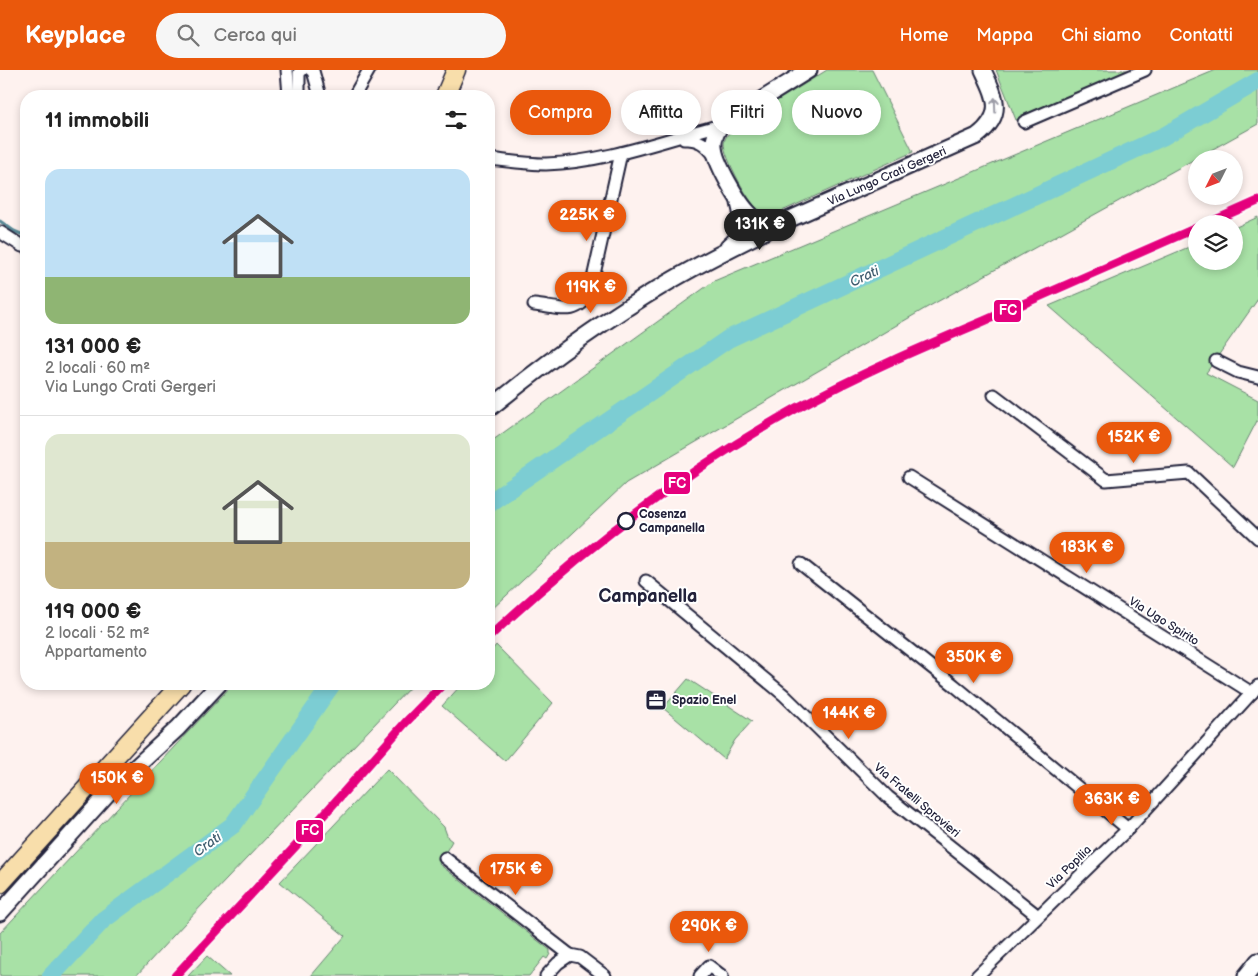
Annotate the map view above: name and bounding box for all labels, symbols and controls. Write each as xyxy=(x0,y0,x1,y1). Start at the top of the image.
search box xyxy=(156,13,506,58)
text: Keyplace xyxy=(25,21,126,50)
icon: search xyxy=(174,21,202,49)
text: Cerca qui xyxy=(214,24,297,47)
text: Home xyxy=(899,25,948,46)
text: Mappa xyxy=(976,25,1033,46)
text: Chi siamo xyxy=(1061,25,1141,46)
text: Contatti xyxy=(1169,25,1233,46)
chip: Compra xyxy=(510,90,611,135)
chip: Affitta xyxy=(621,90,701,135)
chip: Filtri xyxy=(711,90,782,135)
chip: Nuovo xyxy=(792,90,881,135)
one-way arrow xyxy=(990,98,1000,114)
icon: filters xyxy=(442,106,470,134)
text: 11 immobili xyxy=(45,108,149,133)
street label: Via Lungo Crati Gergeri xyxy=(826,143,949,209)
north arrow xyxy=(1188,150,1242,205)
map controls xyxy=(1188,150,1243,270)
pin: 225K € xyxy=(546,200,628,242)
icon: home xyxy=(213,201,303,291)
text: 225K € xyxy=(559,206,615,225)
pin: 131K € xyxy=(719,208,801,251)
text: 131K € xyxy=(735,215,785,234)
button: layers xyxy=(1188,215,1243,270)
water label: Crati xyxy=(847,262,882,291)
pin: 119K € xyxy=(550,272,632,314)
text: 119K € xyxy=(566,278,616,297)
line badge: FC xyxy=(993,299,1022,323)
text: FC xyxy=(999,302,1017,319)
text: 131 000 € xyxy=(45,334,141,359)
text: 2 locali · 60 m² xyxy=(45,359,150,378)
text: Via Lungo Crati Gergeri xyxy=(45,378,216,397)
pin: 152K € xyxy=(1093,422,1175,464)
text: 152K € xyxy=(1108,428,1160,447)
icon: home xyxy=(213,467,303,557)
line badge: FC xyxy=(663,471,691,495)
text: FC xyxy=(668,475,686,492)
place label: Cosenza Campanella xyxy=(639,507,705,536)
marker: Cosenza Campanella xyxy=(617,512,635,530)
pin: 183K € xyxy=(1046,532,1128,574)
text: 183K € xyxy=(1061,538,1113,557)
district label: Campanella xyxy=(599,586,697,607)
street label: Via Ugo Spirito xyxy=(1126,594,1202,649)
text: 119 000 € xyxy=(45,599,141,624)
text: 2 locali · 52 m² xyxy=(45,624,150,643)
pin: 350K € xyxy=(933,642,1015,684)
text: Appartamento xyxy=(45,643,147,662)
text: 350K € xyxy=(946,648,1002,667)
office icon: Spazio Enel xyxy=(644,688,668,712)
place label: Spazio Enel xyxy=(672,693,736,708)
pin: 144K € xyxy=(808,698,890,740)
text: 144K € xyxy=(823,704,875,723)
street label: Via Fratelli Sprovieri xyxy=(871,760,963,841)
pin: 150K € xyxy=(76,762,158,805)
text: 150K € xyxy=(90,769,144,788)
pin: 363K € xyxy=(1071,784,1153,826)
text: 363K € xyxy=(1084,790,1140,809)
line badge: FC xyxy=(295,819,324,843)
text: FC xyxy=(301,822,319,839)
water label: Crati xyxy=(190,828,225,860)
street label: Via Popilia xyxy=(1044,842,1095,892)
pin: 175K € xyxy=(475,854,557,896)
text: 175K € xyxy=(490,860,542,879)
pin: 290K € xyxy=(668,910,750,953)
text: 290K € xyxy=(681,917,737,936)

